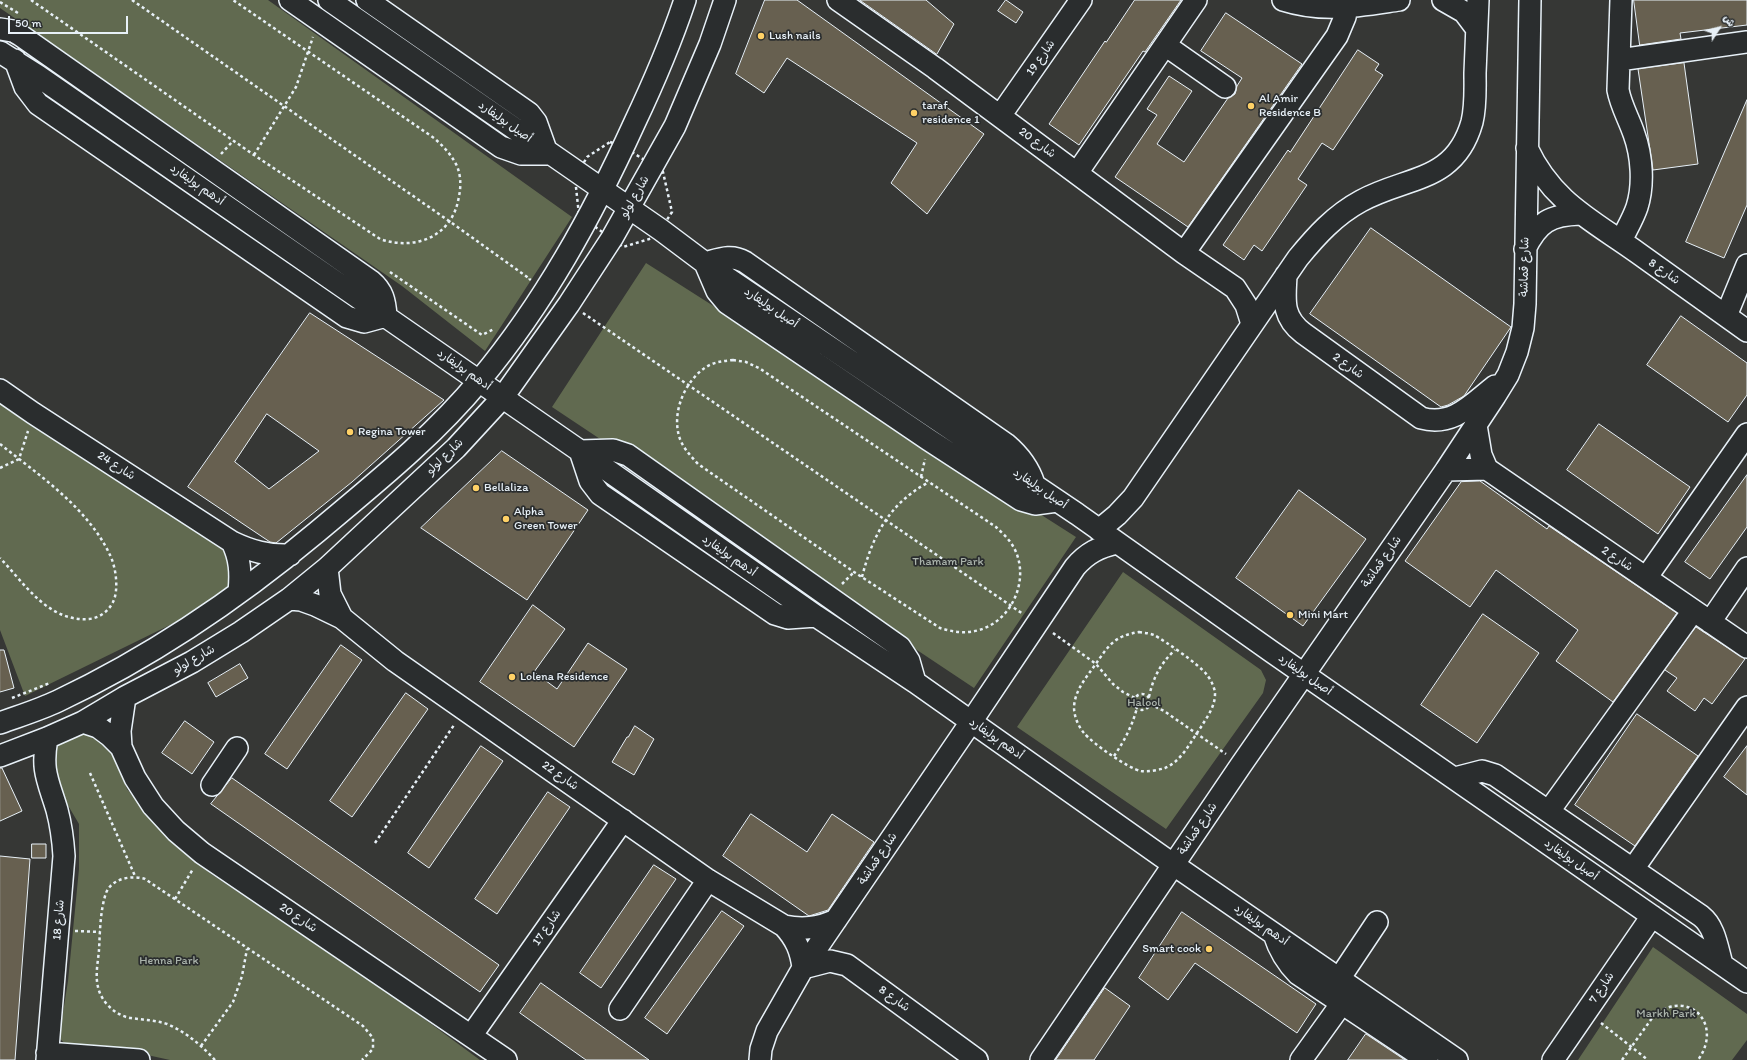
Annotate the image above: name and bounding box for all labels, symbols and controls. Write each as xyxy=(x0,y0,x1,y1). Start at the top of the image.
scale bar xyxy=(10,8,130,34)
north arrow xyxy=(1699,8,1739,48)
text: ش xyxy=(1720,12,1738,29)
text: 50 m xyxy=(15,16,41,30)
place label: Lush nails xyxy=(769,29,821,43)
marker: Lush nails xyxy=(756,31,766,41)
street label: شارع 19 xyxy=(1023,37,1059,79)
place label: Al Amir Residence B xyxy=(1259,92,1321,120)
street label: أصيل بوليفارد xyxy=(475,98,535,146)
place label: taraf residence 1 xyxy=(922,99,979,127)
marker: Al Amir Residence B xyxy=(1246,101,1256,111)
marker: taraf residence 1 xyxy=(909,108,919,118)
street label: شارع 20 xyxy=(1016,124,1058,162)
street label: أدهم بوليفارد xyxy=(167,161,227,209)
street label: شارع لولو xyxy=(617,173,653,221)
street label: شارع قماشة xyxy=(1517,237,1533,297)
street label: شارع 8 xyxy=(1645,256,1683,288)
street label: أصيل بوليفارد xyxy=(741,285,801,331)
street label: أدهم بوليفارد xyxy=(434,346,494,394)
street label: شارع 2 xyxy=(1330,350,1366,382)
place label: Regina Tower xyxy=(358,425,426,439)
marker: Regina Tower xyxy=(345,427,355,437)
street label: شارع لولو xyxy=(423,436,467,478)
street label: شارع 24 xyxy=(94,448,138,484)
street label: أصيل بوليفارد xyxy=(1010,466,1070,512)
place label: Bellaliza xyxy=(484,481,528,495)
marker: Bellaliza xyxy=(471,483,481,493)
place label: Alpha Green Tower xyxy=(514,505,578,533)
marker: Alpha Green Tower xyxy=(501,514,511,524)
street label: أدهم بوليفارد xyxy=(699,532,759,580)
street label: شارع قماشة xyxy=(1359,533,1405,591)
street label: شارع 2 xyxy=(1598,543,1636,575)
park label: Thamam Park xyxy=(912,555,984,569)
place label: Mini Mart xyxy=(1298,608,1348,622)
marker: Mini Mart xyxy=(1285,610,1295,620)
street label: شارع لولو xyxy=(170,642,218,678)
street label: أصيل بوليفارد xyxy=(1275,651,1335,699)
place label: Lolena Residence xyxy=(520,670,608,684)
marker: Lolena Residence xyxy=(507,672,517,682)
park label: Halool xyxy=(1127,696,1161,710)
street label: أدهم بوليفارد xyxy=(966,715,1026,763)
street label: شارع 22 xyxy=(539,758,581,794)
street label: شارع قماشة xyxy=(1175,800,1221,858)
street label: شارع قماشة xyxy=(855,830,901,888)
street label: أصيل بوليفارد xyxy=(1541,836,1601,884)
street label: شارع 18 xyxy=(50,899,68,941)
street label: شارع 20 xyxy=(276,900,320,936)
street label: أدهم بوليفارد xyxy=(1231,901,1291,949)
street label: شارع 17 xyxy=(530,907,564,949)
place label: Smart cook xyxy=(1142,942,1201,956)
marker: Smart cook xyxy=(1204,944,1214,954)
park label: Henna Park xyxy=(139,954,199,968)
street label: شارع 7 xyxy=(1586,970,1618,1006)
street label: شارع 8 xyxy=(876,983,912,1015)
park label: Markh Park xyxy=(1636,1007,1696,1021)

